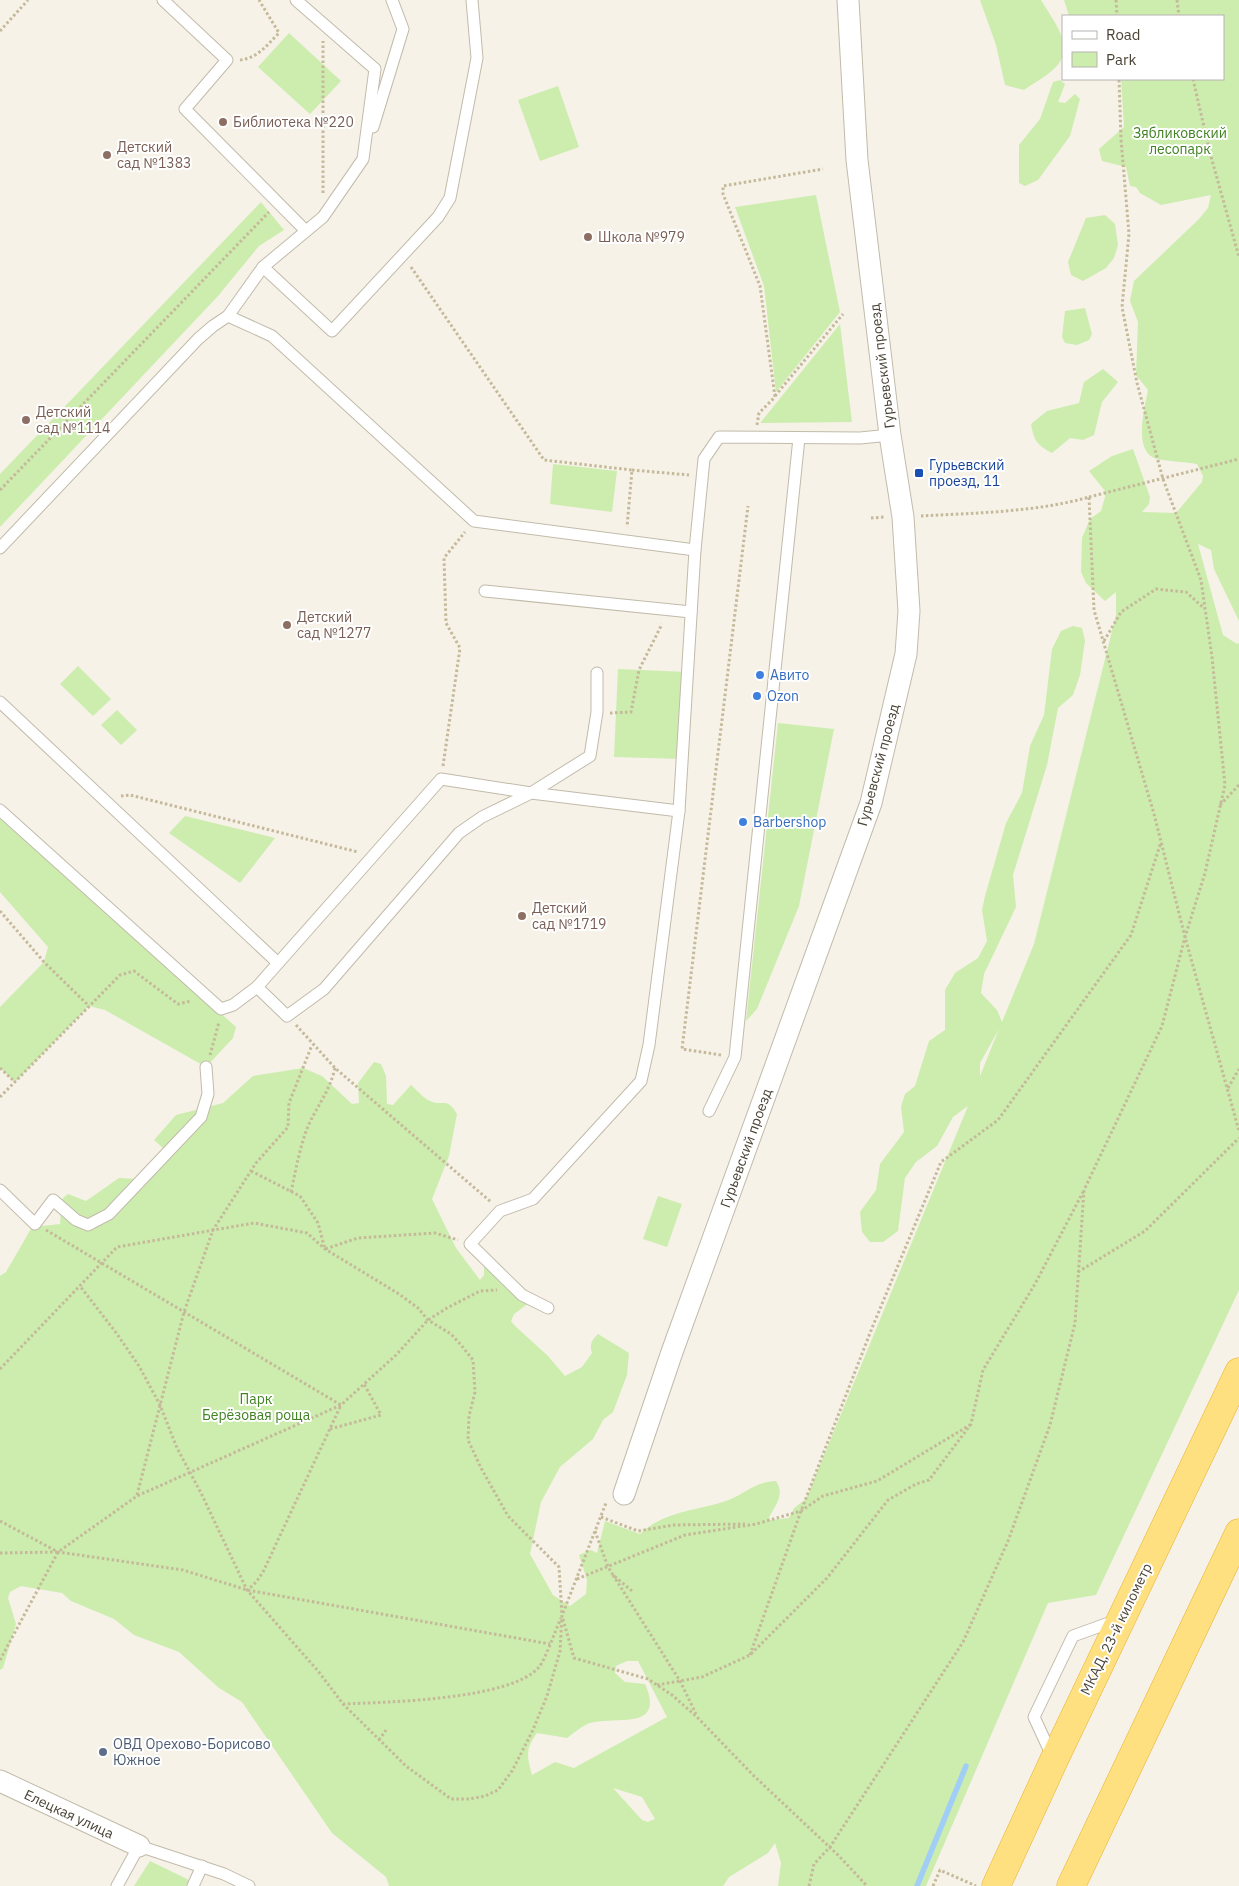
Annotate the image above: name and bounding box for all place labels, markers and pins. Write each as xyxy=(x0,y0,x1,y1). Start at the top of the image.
place label: Библиотека №220 xyxy=(233,113,354,131)
marker: Библиотека №220 xyxy=(217,116,229,128)
place label: Детский сад №1383 xyxy=(117,138,191,172)
marker: Детский сад №1383 xyxy=(101,149,113,161)
place label: Школа №979 xyxy=(598,228,685,246)
marker: Школа №979 xyxy=(582,231,594,243)
place label: Детский сад №1114 xyxy=(36,403,110,437)
marker: Детский сад №1114 xyxy=(20,414,32,426)
place label: Гурьевский проезд, 11 xyxy=(929,456,1005,490)
marker: Гурьевский проезд, 11 xyxy=(913,467,925,479)
place label: Детский сад №1277 xyxy=(297,608,371,642)
marker: Детский сад №1277 xyxy=(281,619,293,631)
place label: Авито xyxy=(770,666,809,684)
marker: Авито xyxy=(754,669,766,681)
place label: Ozon xyxy=(767,687,799,705)
marker: Ozon xyxy=(751,690,763,702)
place label: Barbershop xyxy=(753,813,826,831)
marker: Barbershop xyxy=(737,816,749,828)
place label: Детский сад №1719 xyxy=(532,899,606,933)
marker: Детский сад №1719 xyxy=(516,910,528,922)
place label: ОВД Орехово-Борисово Южное xyxy=(113,1735,271,1769)
marker: ОВД Орехово-Борисово Южное xyxy=(97,1746,109,1758)

